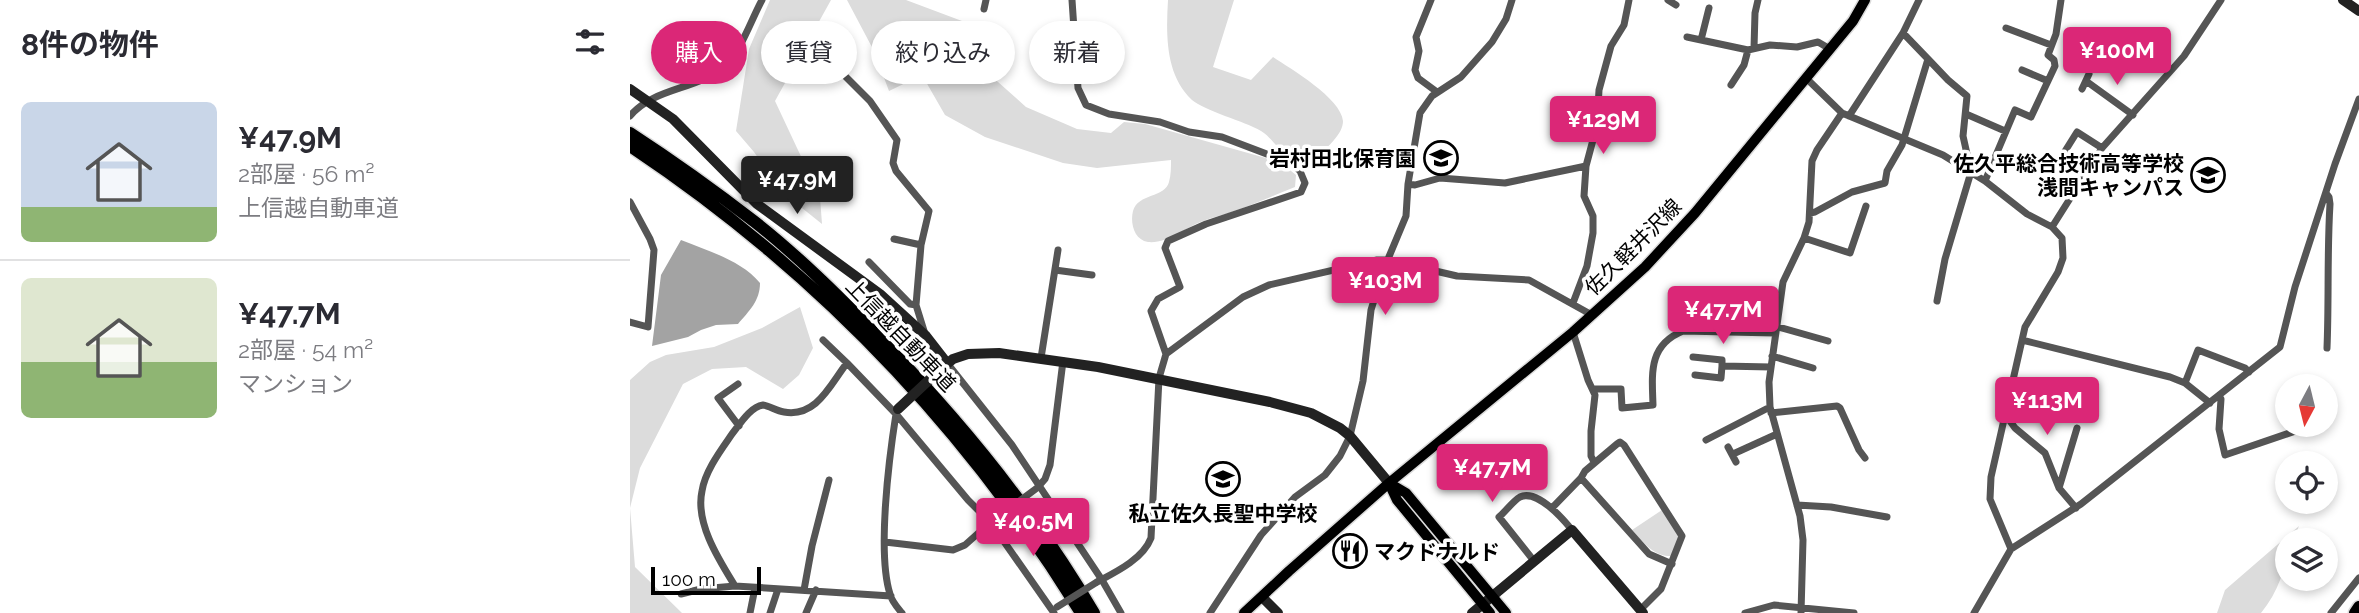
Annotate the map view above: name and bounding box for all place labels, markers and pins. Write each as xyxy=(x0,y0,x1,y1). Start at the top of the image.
pin: ¥100M xyxy=(2068,28,2166,87)
pin: ¥129M xyxy=(1554,96,1652,156)
school or university icon: 岩村田北保育園 xyxy=(1422,139,1460,177)
place label: 岩村田北保育園 xyxy=(1269,146,1416,171)
place label: 佐久平総合技術高等学校 浅間キャンパス xyxy=(1953,151,2184,200)
pin: ¥47.9M xyxy=(740,156,854,216)
school or university icon: 佐久平総合技術高等学校 浅間キャンパス xyxy=(2189,156,2227,194)
pin: ¥103M xyxy=(1336,258,1434,317)
pin: ¥47.7M xyxy=(1666,286,1780,346)
pin: ¥113M xyxy=(1998,378,2096,437)
pin: ¥47.7M xyxy=(1435,444,1549,504)
school or university icon: 私立佐久長聖中学校 xyxy=(1204,460,1242,498)
pin: ¥40.5M xyxy=(976,498,1090,558)
place label: 私立佐久長聖中学校 xyxy=(1129,501,1318,526)
restaurant icon: マクドナルド xyxy=(1331,532,1369,570)
place label: マクドナルド xyxy=(1374,539,1500,564)

